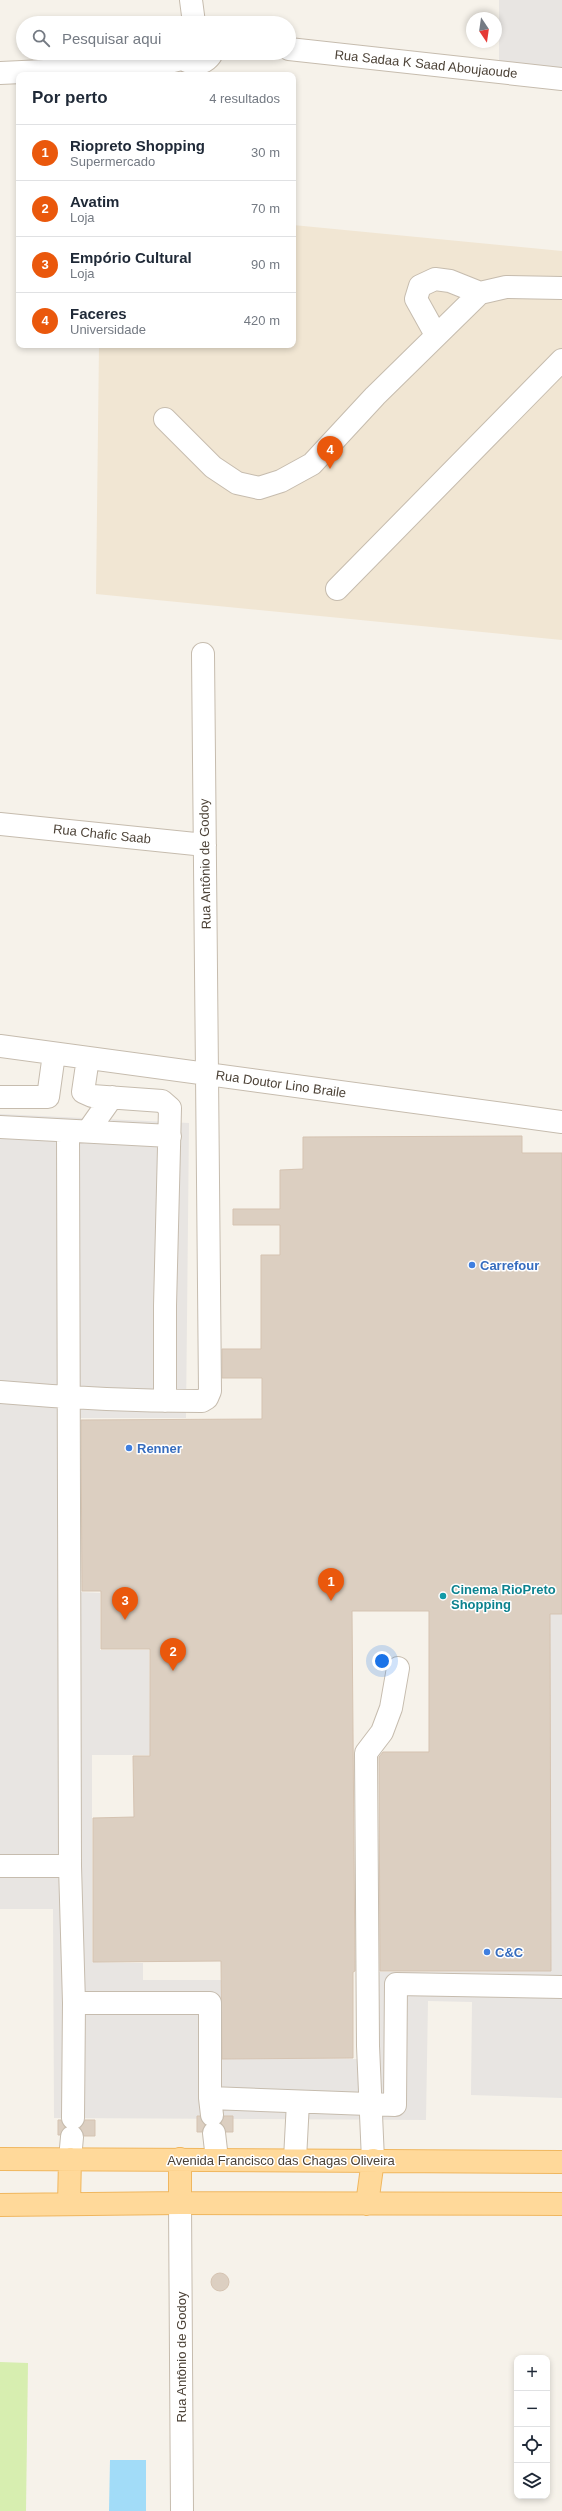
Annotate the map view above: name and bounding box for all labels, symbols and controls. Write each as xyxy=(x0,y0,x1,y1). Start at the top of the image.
north arrow xyxy=(466,12,502,48)
search box xyxy=(16,16,296,60)
icon: search xyxy=(30,27,52,49)
text: Pesquisar aqui xyxy=(62,30,161,47)
street label: Rua Sadaa K Saad Aboujaoude xyxy=(334,47,518,81)
text: Por perto xyxy=(32,88,108,107)
text: 4 resultados xyxy=(209,91,280,106)
text: Riopreto Shopping xyxy=(70,137,205,154)
text: 1 xyxy=(41,145,49,160)
text: 30 m xyxy=(251,145,280,160)
text: Supermercado xyxy=(70,154,155,169)
text: Avatim xyxy=(70,193,119,210)
text: 2 xyxy=(41,201,49,216)
text: 70 m xyxy=(251,201,280,216)
text: Loja xyxy=(70,210,95,225)
text: Empório Cultural xyxy=(70,249,192,266)
text: 3 xyxy=(41,257,49,272)
text: 90 m xyxy=(251,257,280,272)
text: Loja xyxy=(70,266,95,281)
text: Faceres xyxy=(70,305,127,322)
text: 4 xyxy=(41,313,49,328)
text: 420 m xyxy=(244,313,280,328)
text: Universidade xyxy=(70,322,146,337)
pin: 4 xyxy=(317,436,343,469)
street label: Rua Antônio de Godoy xyxy=(196,798,214,930)
street label: Rua Chafic Saab xyxy=(52,821,152,847)
street label: Rua Doutor Lino Braile xyxy=(215,1067,347,1101)
place label: Carrefour xyxy=(480,1258,539,1273)
marker: Carrefour xyxy=(467,1260,477,1270)
place label: Renner xyxy=(137,1441,182,1456)
marker: Renner xyxy=(124,1443,134,1453)
pin: 1 xyxy=(318,1568,344,1601)
place label: Cinema RioPreto Shopping xyxy=(451,1582,556,1612)
pin: 3 xyxy=(112,1587,138,1620)
marker: Cinema RioPreto Shopping xyxy=(438,1591,448,1601)
pin: 2 xyxy=(160,1638,186,1671)
your location xyxy=(372,1651,392,1671)
place label: C&C xyxy=(495,1945,524,1960)
marker: C&C xyxy=(482,1947,492,1957)
street label: Avenida Francisco das Chagas Oliveira xyxy=(167,2153,395,2168)
street label: Rua Antônio de Godoy xyxy=(174,2291,189,2422)
map controls xyxy=(514,2355,550,2499)
button: + xyxy=(514,2355,550,2391)
button: − xyxy=(514,2391,550,2427)
button: locate xyxy=(514,2427,550,2463)
button: layers xyxy=(514,2463,550,2499)

